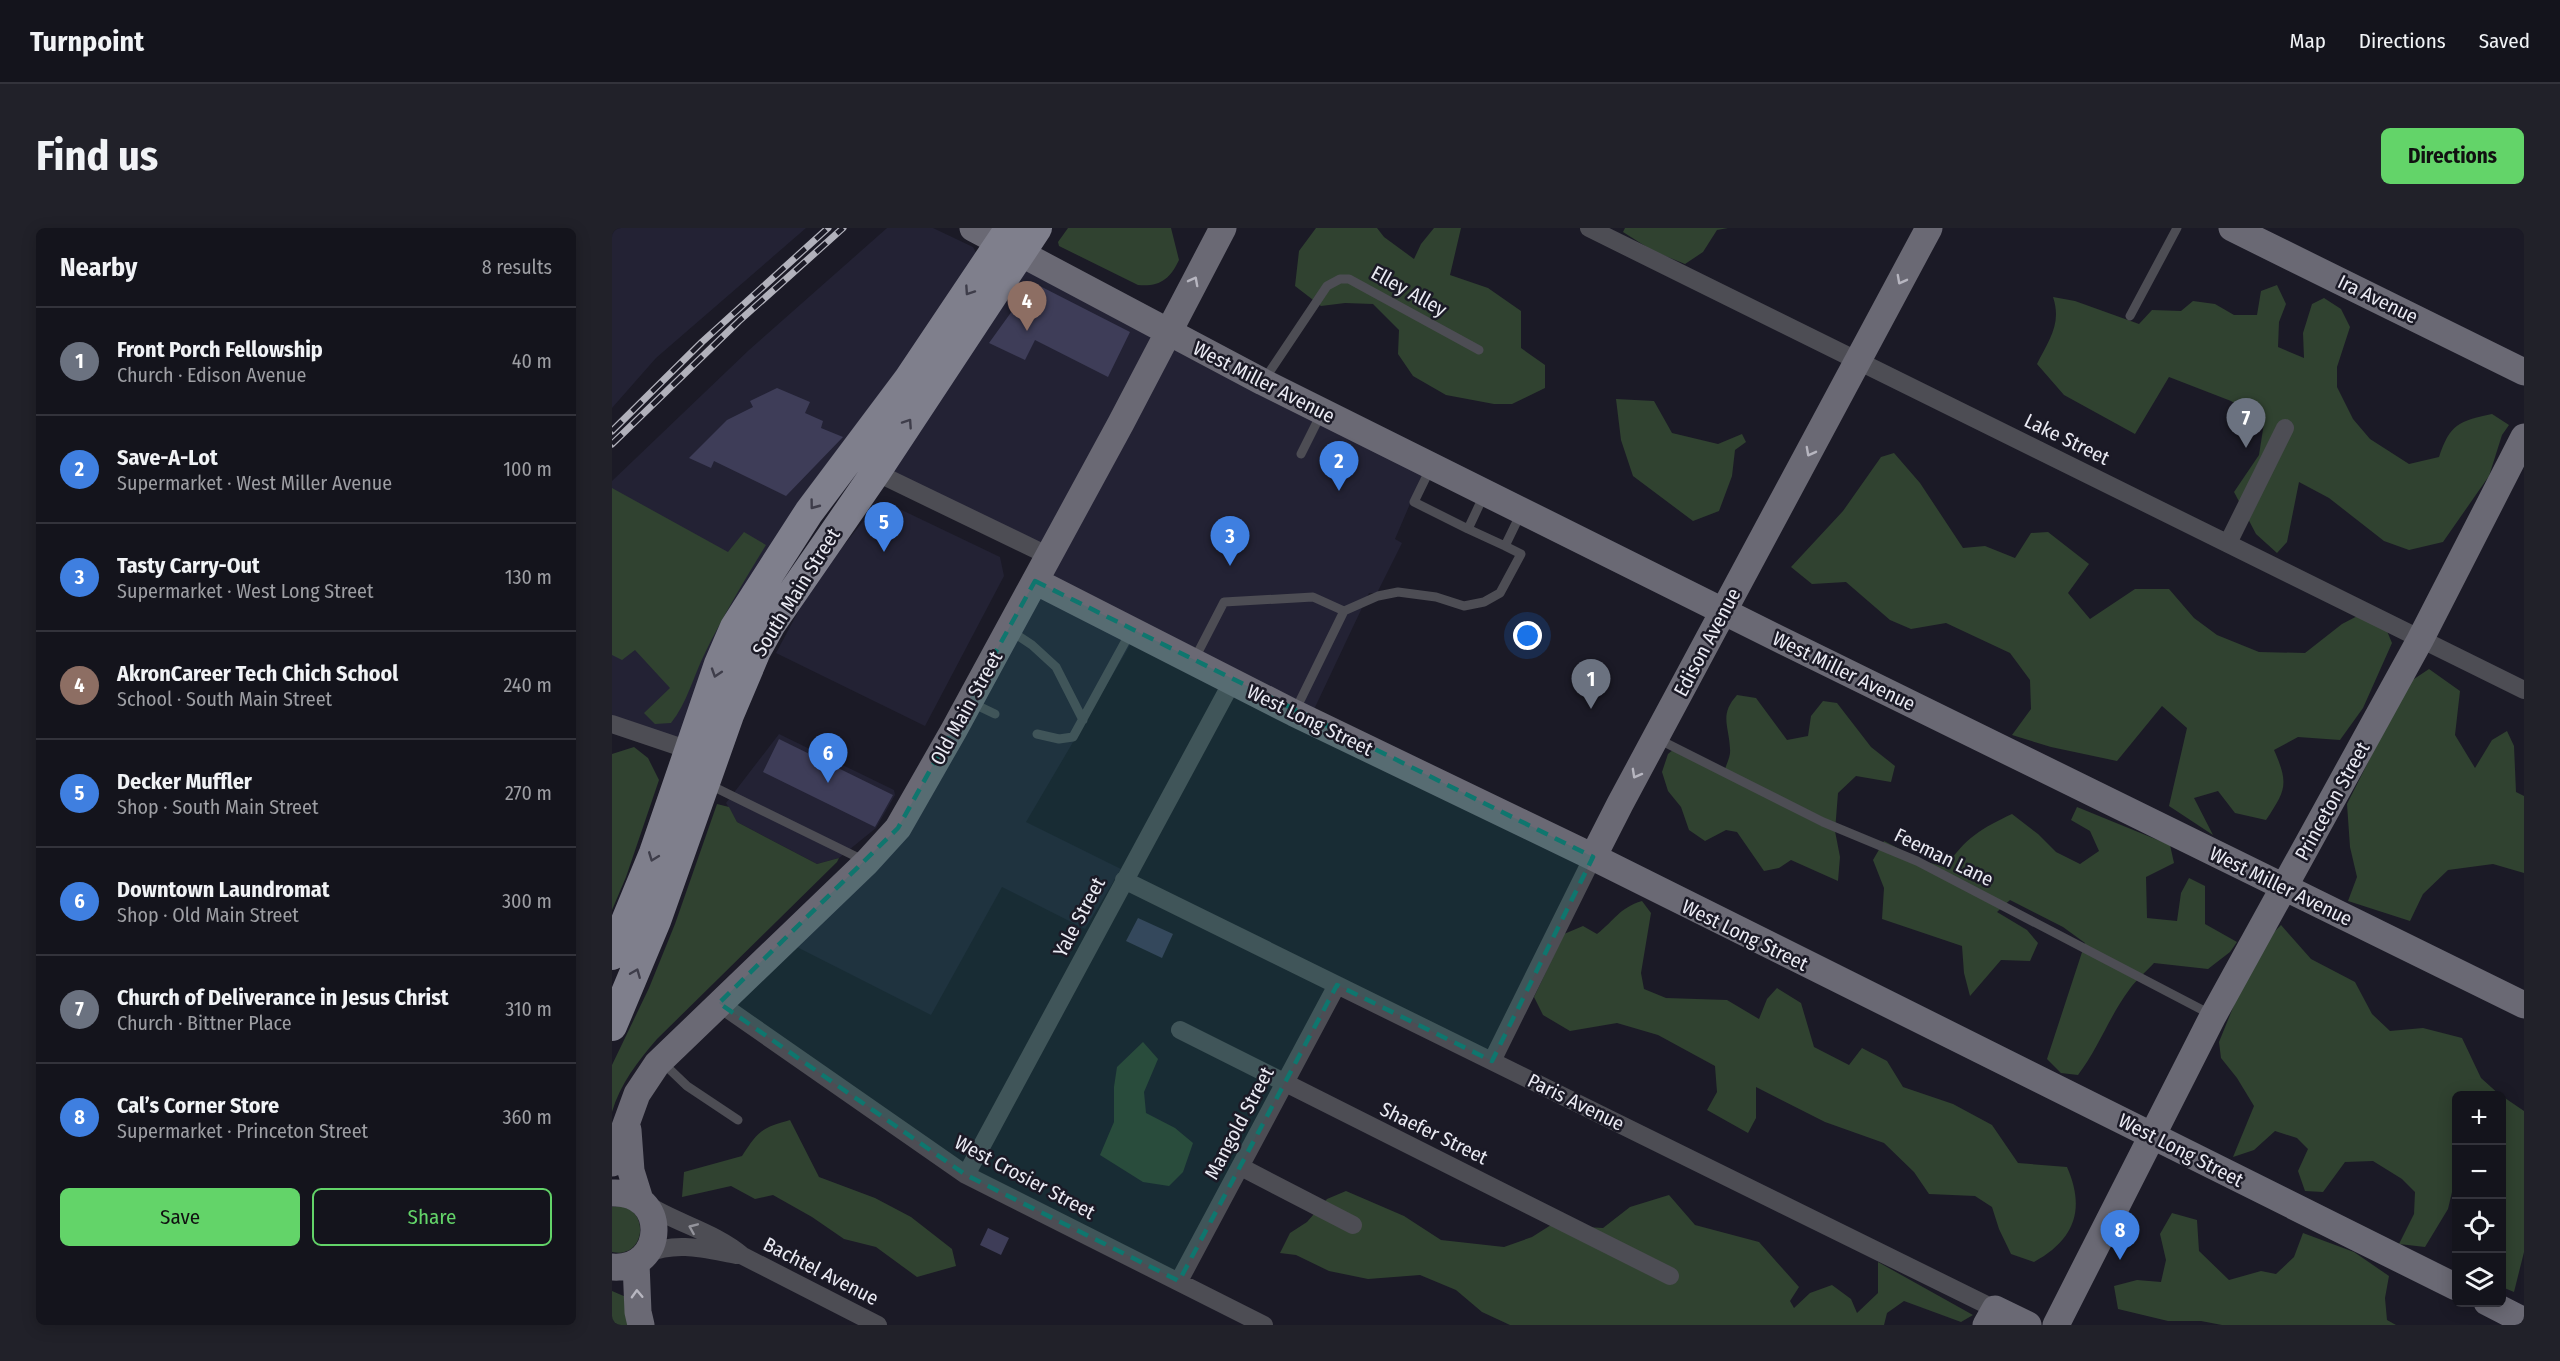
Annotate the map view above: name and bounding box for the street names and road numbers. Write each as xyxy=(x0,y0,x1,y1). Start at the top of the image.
street label: Elley Alley xyxy=(1367,260,1451,322)
street label: Ira Avenue xyxy=(2334,269,2422,329)
street label: West Miller Avenue xyxy=(1189,336,1339,428)
street label: Lake Street xyxy=(2021,408,2114,470)
street label: South Main Street xyxy=(747,523,845,660)
street label: Edison Avenue xyxy=(1668,584,1746,700)
street label: West Miller Avenue xyxy=(1769,626,1919,716)
street label: Old Main Street xyxy=(925,646,1007,769)
street label: West Long Street xyxy=(1243,679,1377,761)
street label: Princeton Street xyxy=(2290,737,2375,864)
street label: Feeman Lane xyxy=(1891,823,1997,891)
street label: West Miller Avenue xyxy=(2206,841,2356,931)
street label: Yale Street xyxy=(1048,873,1110,961)
street label: West Long Street xyxy=(1678,894,1812,976)
street label: Mangold Street xyxy=(1199,1062,1279,1183)
street label: Paris Avenue xyxy=(1524,1068,1628,1136)
street label: Shaefer Street xyxy=(1376,1097,1492,1170)
street label: West Long Street xyxy=(2114,1108,2248,1192)
street label: West Crosier Street xyxy=(951,1130,1100,1224)
street label: Bachtel Avenue xyxy=(759,1232,883,1310)

